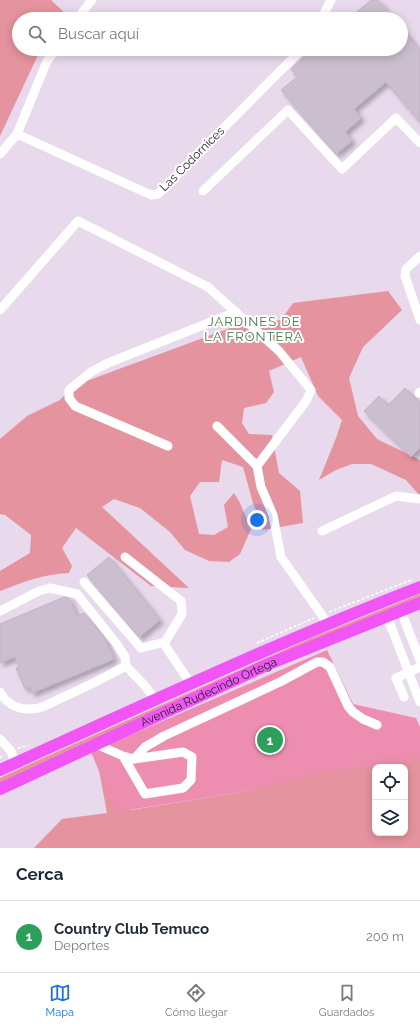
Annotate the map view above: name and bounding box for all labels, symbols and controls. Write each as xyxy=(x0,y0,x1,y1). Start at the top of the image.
search box xyxy=(12,12,408,56)
icon: search xyxy=(26,23,48,45)
text: Buscar aquí xyxy=(58,25,139,43)
street label: Las Codornices xyxy=(157,124,227,194)
district label: JARDINES DE LA FRONTERA xyxy=(204,314,304,344)
your location xyxy=(247,510,267,530)
street label: Avenida Rudecindo Ortega xyxy=(138,655,279,730)
pin: 1 xyxy=(257,725,283,755)
map controls xyxy=(372,764,408,836)
button: locate xyxy=(372,764,408,800)
button: layers xyxy=(372,800,408,836)
text: Cerca xyxy=(16,864,64,884)
text: Country Club Temuco xyxy=(54,920,209,938)
text: 1 xyxy=(26,929,32,944)
text: 200 m xyxy=(366,929,404,944)
text: Deportes xyxy=(54,938,109,953)
tab: Mapa xyxy=(46,982,74,1019)
tab: Cómo llegar xyxy=(165,982,228,1019)
tab: Guardados xyxy=(319,982,374,1019)

